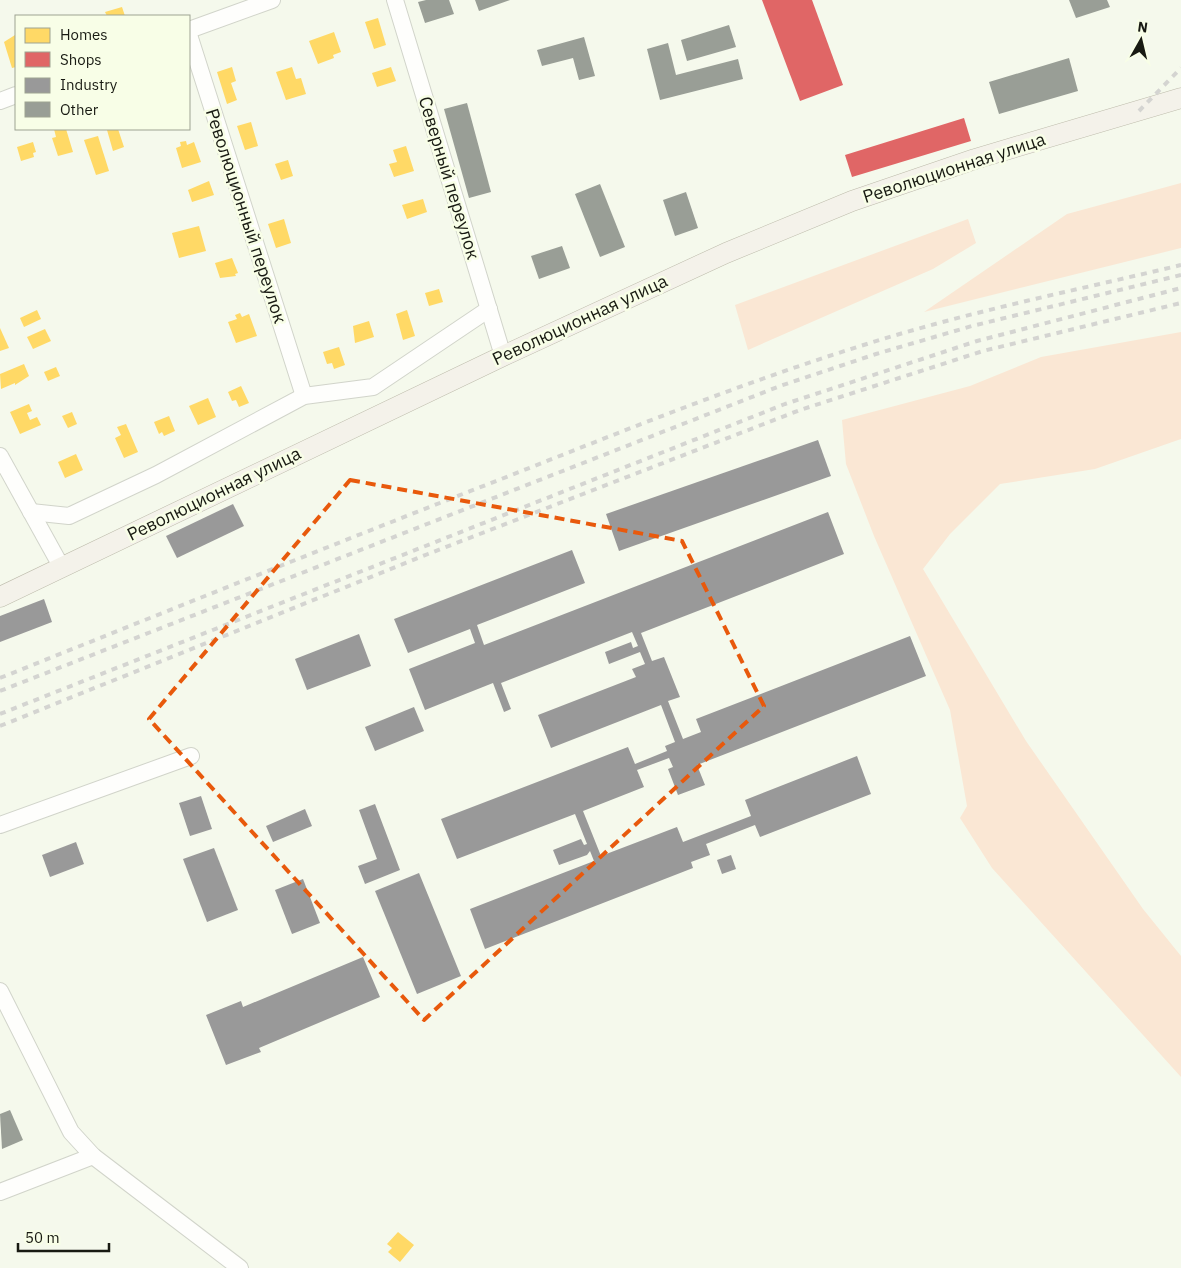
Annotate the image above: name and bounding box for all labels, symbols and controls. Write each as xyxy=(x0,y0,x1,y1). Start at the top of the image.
legend xyxy=(15,15,190,130)
north arrow xyxy=(1116,15,1166,65)
text: N xyxy=(1137,18,1149,37)
text: Homes xyxy=(60,25,108,44)
text: Shops xyxy=(60,50,102,69)
text: Industry xyxy=(60,75,118,94)
street label: Северный переулок xyxy=(414,94,485,262)
text: Other xyxy=(60,100,99,119)
street label: Революционный переулок xyxy=(201,106,292,326)
street label: Революционная улица xyxy=(860,127,1048,208)
street label: Революционная улица xyxy=(489,269,671,370)
street label: Революционная улица xyxy=(123,441,305,546)
scale bar xyxy=(18,1220,109,1252)
text: 50 m xyxy=(25,1228,60,1247)

